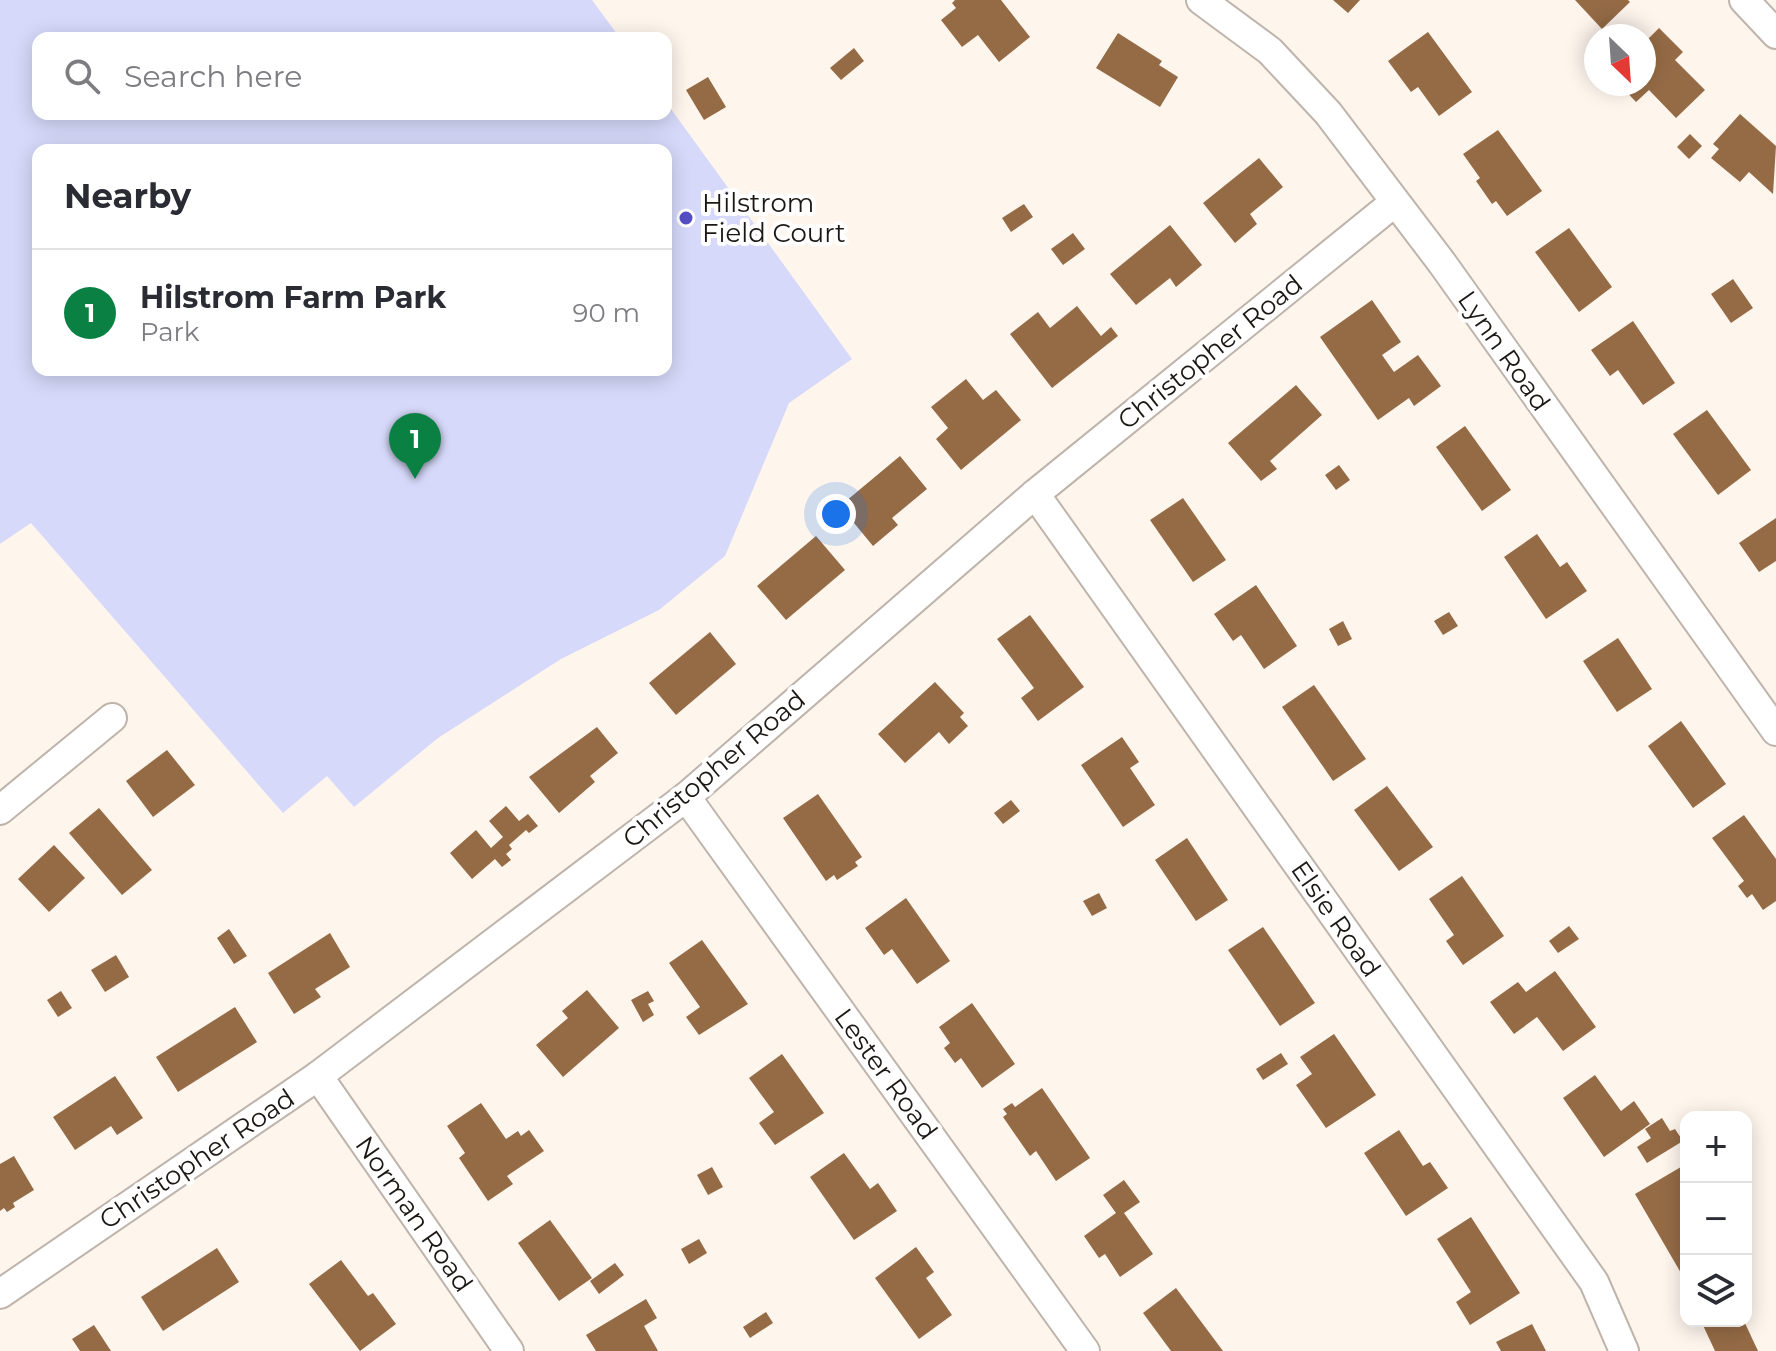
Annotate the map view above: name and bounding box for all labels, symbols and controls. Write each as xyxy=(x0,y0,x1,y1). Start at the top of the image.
north arrow xyxy=(1584,24,1656,96)
search box xyxy=(32,32,672,120)
icon: search xyxy=(60,54,104,98)
text: Search here xyxy=(124,58,302,95)
text: Nearby xyxy=(64,175,191,217)
place label: Hilstrom Field Court xyxy=(702,187,846,249)
marker: Hilstrom Field Court xyxy=(677,209,695,227)
street label: Christopher Road xyxy=(1111,268,1309,436)
text: Hilstrom Farm Park xyxy=(140,279,446,316)
street label: Lynn Road xyxy=(1451,285,1557,417)
text: 1 xyxy=(85,297,95,329)
text: 90 m xyxy=(573,297,640,329)
text: Park xyxy=(140,316,199,348)
pin: 1 xyxy=(389,413,441,479)
your location xyxy=(816,494,856,534)
street label: Christopher Road xyxy=(616,683,812,855)
street label: Elsie Road xyxy=(1284,855,1388,983)
street label: Lester Road xyxy=(828,1002,944,1146)
street label: Christopher Road xyxy=(93,1082,301,1236)
map controls xyxy=(1680,1111,1752,1327)
button: + xyxy=(1680,1111,1752,1183)
street label: Norman Road xyxy=(348,1130,480,1298)
button: − xyxy=(1680,1183,1752,1255)
button: layers xyxy=(1680,1255,1752,1327)

